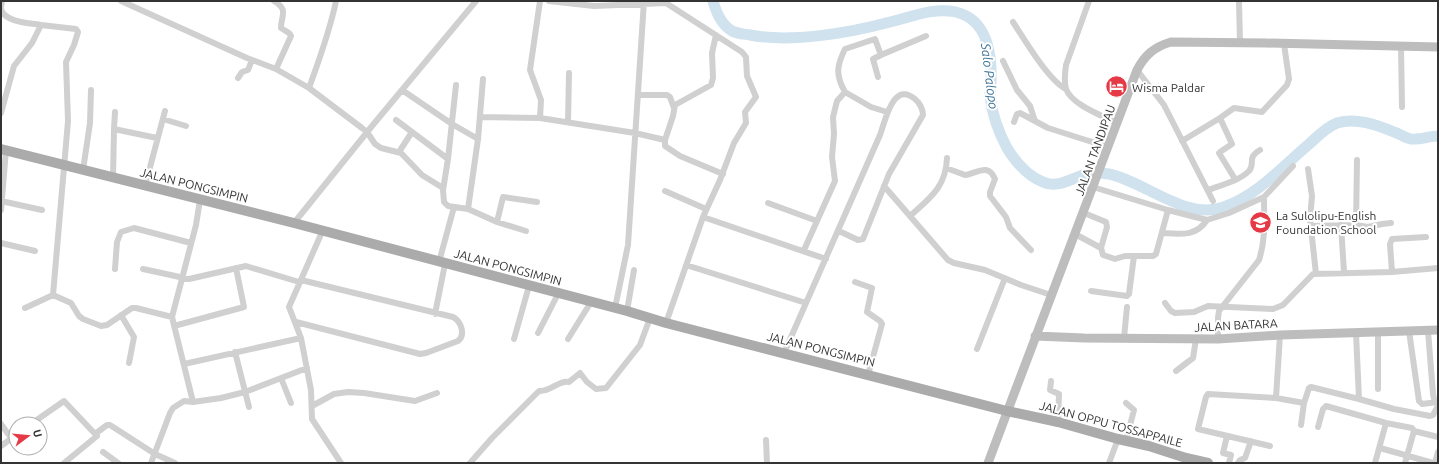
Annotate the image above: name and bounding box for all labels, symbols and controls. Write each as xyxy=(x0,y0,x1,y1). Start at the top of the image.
water label: Salo Palopo xyxy=(979,41,1001,110)
hotel icon: Wisma Paldar xyxy=(1103,74,1129,100)
place label: Wisma Paldar xyxy=(1132,81,1205,94)
street label: JALAN TANDIPAU xyxy=(1073,103,1117,197)
street label: JALAN PONGSIMPIN xyxy=(139,165,249,205)
school or university icon: La Sulolipu-English Foundation School xyxy=(1247,209,1273,235)
place label: La Sulolipu-English Foundation School xyxy=(1276,209,1376,236)
street label: JALAN PONGSIMPIN xyxy=(453,246,563,288)
street label: JALAN BATARA xyxy=(1194,316,1278,334)
street label: JALAN PONGSIMPIN xyxy=(766,329,876,369)
street label: JALAN OPPU TOSSAPPAILE xyxy=(1038,399,1184,449)
north arrow xyxy=(8,416,48,456)
text: U xyxy=(31,428,44,439)

